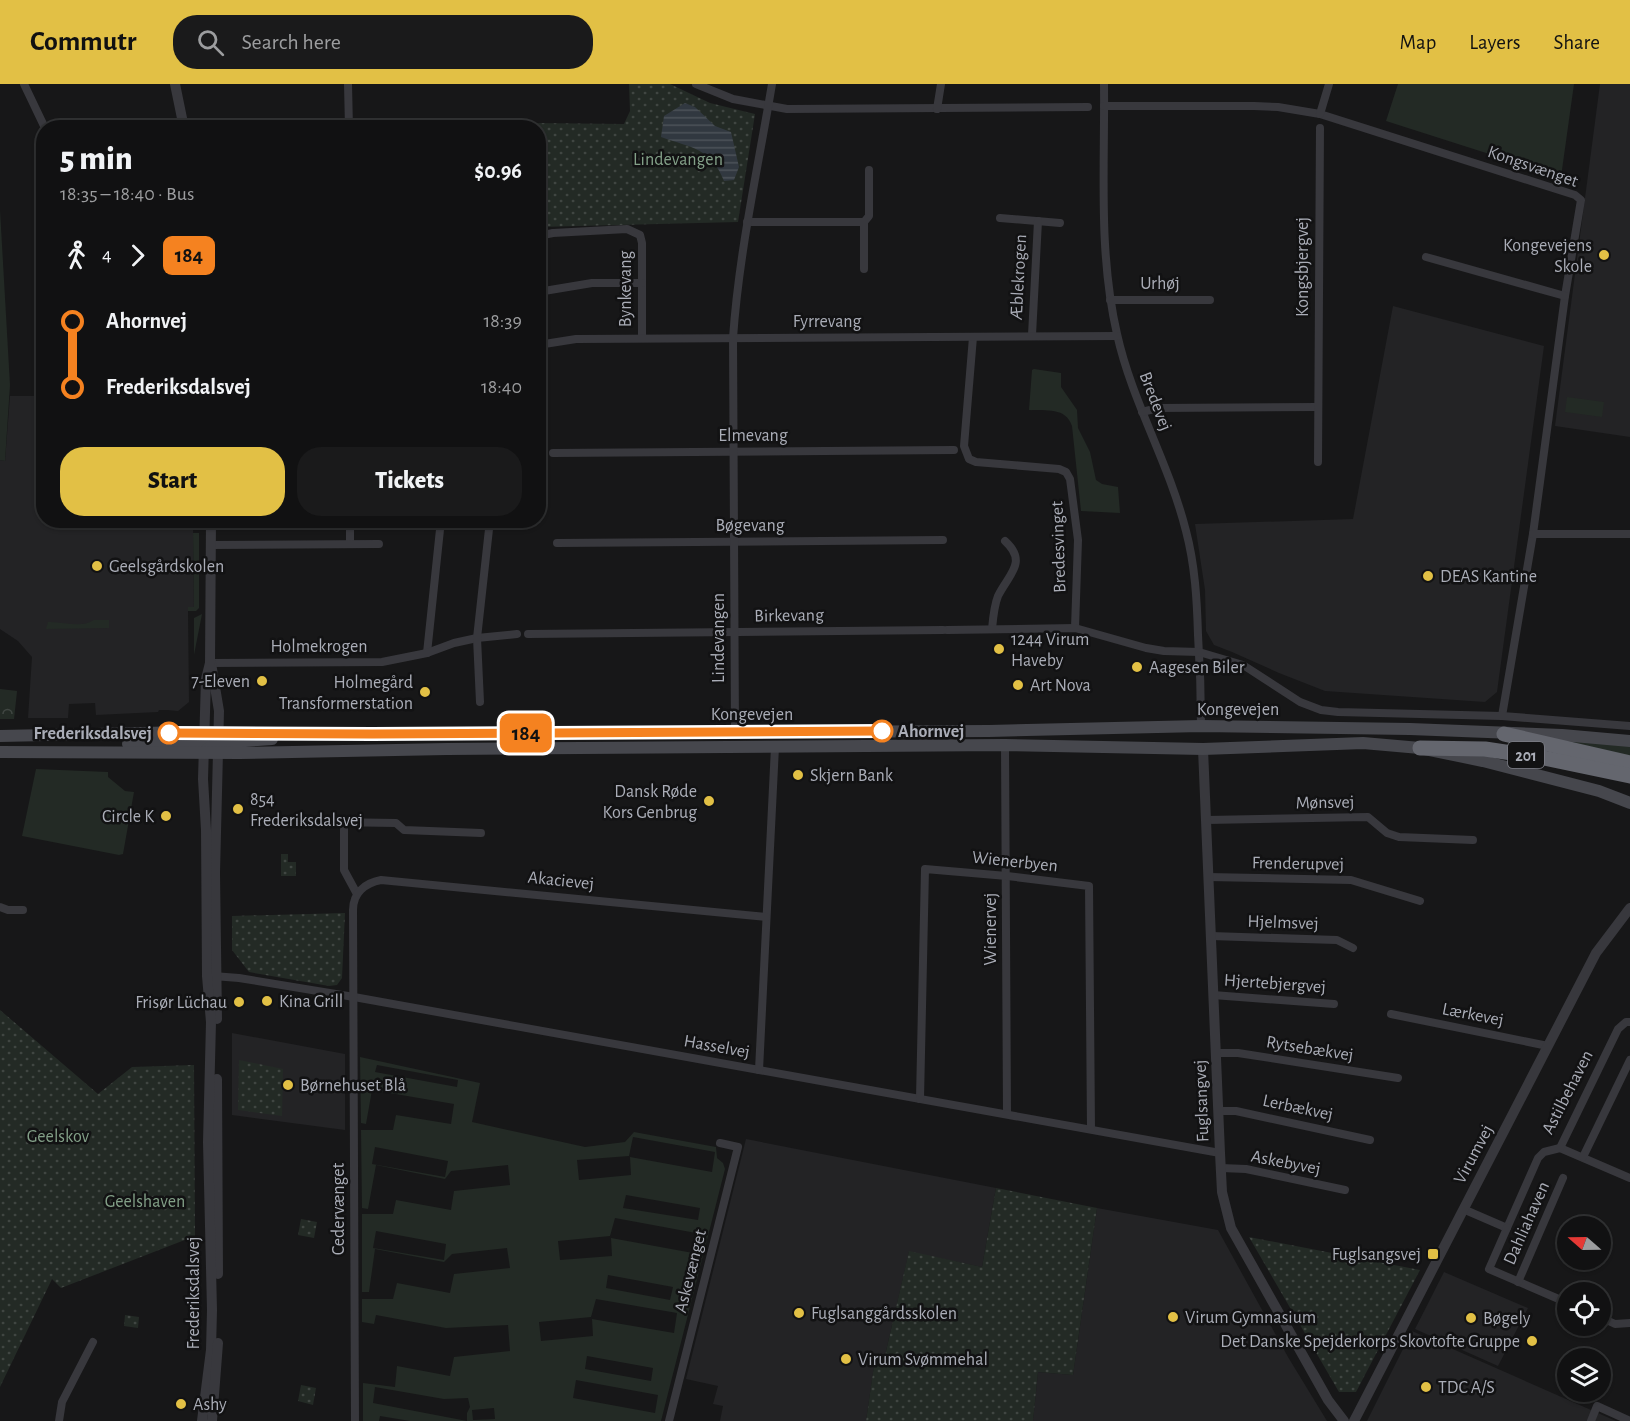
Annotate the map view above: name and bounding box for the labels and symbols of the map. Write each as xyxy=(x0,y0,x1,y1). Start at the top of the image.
street label: Kongsvænget xyxy=(1485,143,1580,191)
park label: Lindevangen xyxy=(633,151,723,169)
street label: Kongsbjergvej xyxy=(1294,217,1312,317)
street label: Æblekrogen xyxy=(1008,234,1030,321)
place label: Kongevejens Skole xyxy=(1503,237,1592,276)
marker: Kongevejens Skole xyxy=(1597,248,1611,262)
street label: Bynkevang xyxy=(617,251,635,327)
street label: Urhøj xyxy=(1140,275,1180,293)
street label: Fyrrevang xyxy=(793,313,862,331)
street label: Bredevej xyxy=(1136,369,1175,433)
street label: Elmevang xyxy=(718,427,788,445)
street label: Bredesvinget xyxy=(1048,500,1070,593)
street label: Bøgevang xyxy=(716,517,785,535)
place label: Geelsgårdskolen xyxy=(109,558,224,576)
marker: Geelsgårdskolen xyxy=(90,559,104,573)
place label: DEAS Kantine xyxy=(1440,568,1537,586)
marker: DEAS Kantine xyxy=(1421,569,1435,583)
street label: Lindevangen xyxy=(710,593,728,683)
street label: Birkevang xyxy=(754,606,824,626)
place label: 1244 Virum Haveby xyxy=(1011,631,1089,670)
street label: Holmekrogen xyxy=(270,638,368,656)
marker: 1244 Virum Haveby xyxy=(992,642,1006,656)
place label: Aagesen Biler xyxy=(1149,659,1245,677)
marker: Aagesen Biler xyxy=(1130,660,1144,674)
place label: 7-Eleven xyxy=(191,673,250,691)
marker: 7-Eleven xyxy=(255,674,269,688)
place label: Holmegård Transformerstation xyxy=(279,674,413,713)
place label: Art Nova xyxy=(1030,677,1091,695)
marker: Art Nova xyxy=(1011,678,1025,692)
marker: Holmegård Transformerstation xyxy=(418,685,432,699)
street label: Kongevejen xyxy=(1197,701,1279,719)
street label: Kongevejen xyxy=(711,706,793,724)
line badge: 184 xyxy=(492,714,560,752)
marker: Ahornvej xyxy=(871,720,893,742)
marker: Frederiksdalsvej xyxy=(158,722,180,744)
place label: Ahornvej xyxy=(898,723,964,741)
place label: Frederiksdalsvej xyxy=(34,725,152,743)
road number: 201 xyxy=(1508,742,1544,768)
place label: Skjern Bank xyxy=(810,767,894,785)
marker: Skjern Bank xyxy=(791,768,805,782)
place label: Dansk Røde Kors Genbrug xyxy=(603,783,697,822)
place label: 854 Frederiksdalsvej xyxy=(250,791,363,830)
street label: Mønsvej xyxy=(1295,793,1355,813)
marker: Dansk Røde Kors Genbrug xyxy=(702,794,716,808)
marker: 854 Frederiksdalsvej xyxy=(231,802,245,816)
place label: Circle K xyxy=(102,808,154,826)
marker: Circle K xyxy=(159,809,173,823)
street label: Wienerbyen xyxy=(971,849,1059,875)
street label: Frenderupvej xyxy=(1252,854,1344,874)
street label: Akacievej xyxy=(527,869,595,893)
street label: Wienervej xyxy=(982,893,1000,965)
street label: Hjelmsvej xyxy=(1247,913,1319,933)
street label: Hjertebjergvej xyxy=(1223,971,1327,997)
place label: Kina Grill xyxy=(279,993,343,1011)
place label: Frisør Lüchau xyxy=(135,994,227,1012)
marker: Kina Grill xyxy=(260,994,274,1008)
marker: Frisør Lüchau xyxy=(232,995,246,1009)
street label: Lærkevej xyxy=(1441,1000,1505,1030)
street label: Hasselvej xyxy=(682,1032,751,1062)
street label: Rytsebækvej xyxy=(1265,1033,1355,1065)
street label: Astilbehaven xyxy=(1539,1048,1597,1137)
street label: Fuglsangvej xyxy=(1192,1059,1212,1143)
place label: Børnehuset Blå xyxy=(300,1077,406,1095)
marker: Børnehuset Blå xyxy=(281,1078,295,1092)
street label: Lerbækvej xyxy=(1261,1092,1335,1124)
street label: Virumvej xyxy=(1451,1122,1497,1187)
park label: Geelskov xyxy=(27,1128,90,1146)
street label: Askebyvej xyxy=(1250,1147,1322,1179)
street label: Cedervænget xyxy=(330,1162,348,1255)
street label: Dahliahaven xyxy=(1501,1179,1553,1268)
park label: Geelshaven xyxy=(105,1193,185,1211)
north arrow xyxy=(1557,1216,1611,1270)
street label: Askevænget xyxy=(672,1228,710,1315)
street label: Frederiksdalsvej xyxy=(185,1236,203,1350)
place label: Fuglsangsvej xyxy=(1332,1246,1421,1264)
marker: Fuglsangsvej xyxy=(1426,1247,1440,1261)
place label: Fuglsanggårdsskolen xyxy=(811,1305,957,1323)
marker: Fuglsanggårdsskolen xyxy=(792,1306,806,1320)
place label: Virum Gymnasium xyxy=(1185,1309,1316,1327)
marker: Virum Gymnasium xyxy=(1166,1310,1180,1324)
place label: Bøgely xyxy=(1483,1310,1531,1328)
marker: Bøgely xyxy=(1464,1311,1478,1325)
place label: Det Danske Spejderkorps Skovtofte Gruppe xyxy=(1220,1333,1520,1351)
marker: Det Danske Spejderkorps Skovtofte Gruppe xyxy=(1525,1334,1539,1348)
place label: Virum Svømmehal xyxy=(858,1351,988,1369)
marker: Virum Svømmehal xyxy=(839,1352,853,1366)
place label: TDC A/S xyxy=(1438,1379,1495,1397)
marker: TDC A/S xyxy=(1419,1380,1433,1394)
place label: Ashy xyxy=(193,1396,227,1414)
marker: Ashy xyxy=(174,1397,188,1411)

